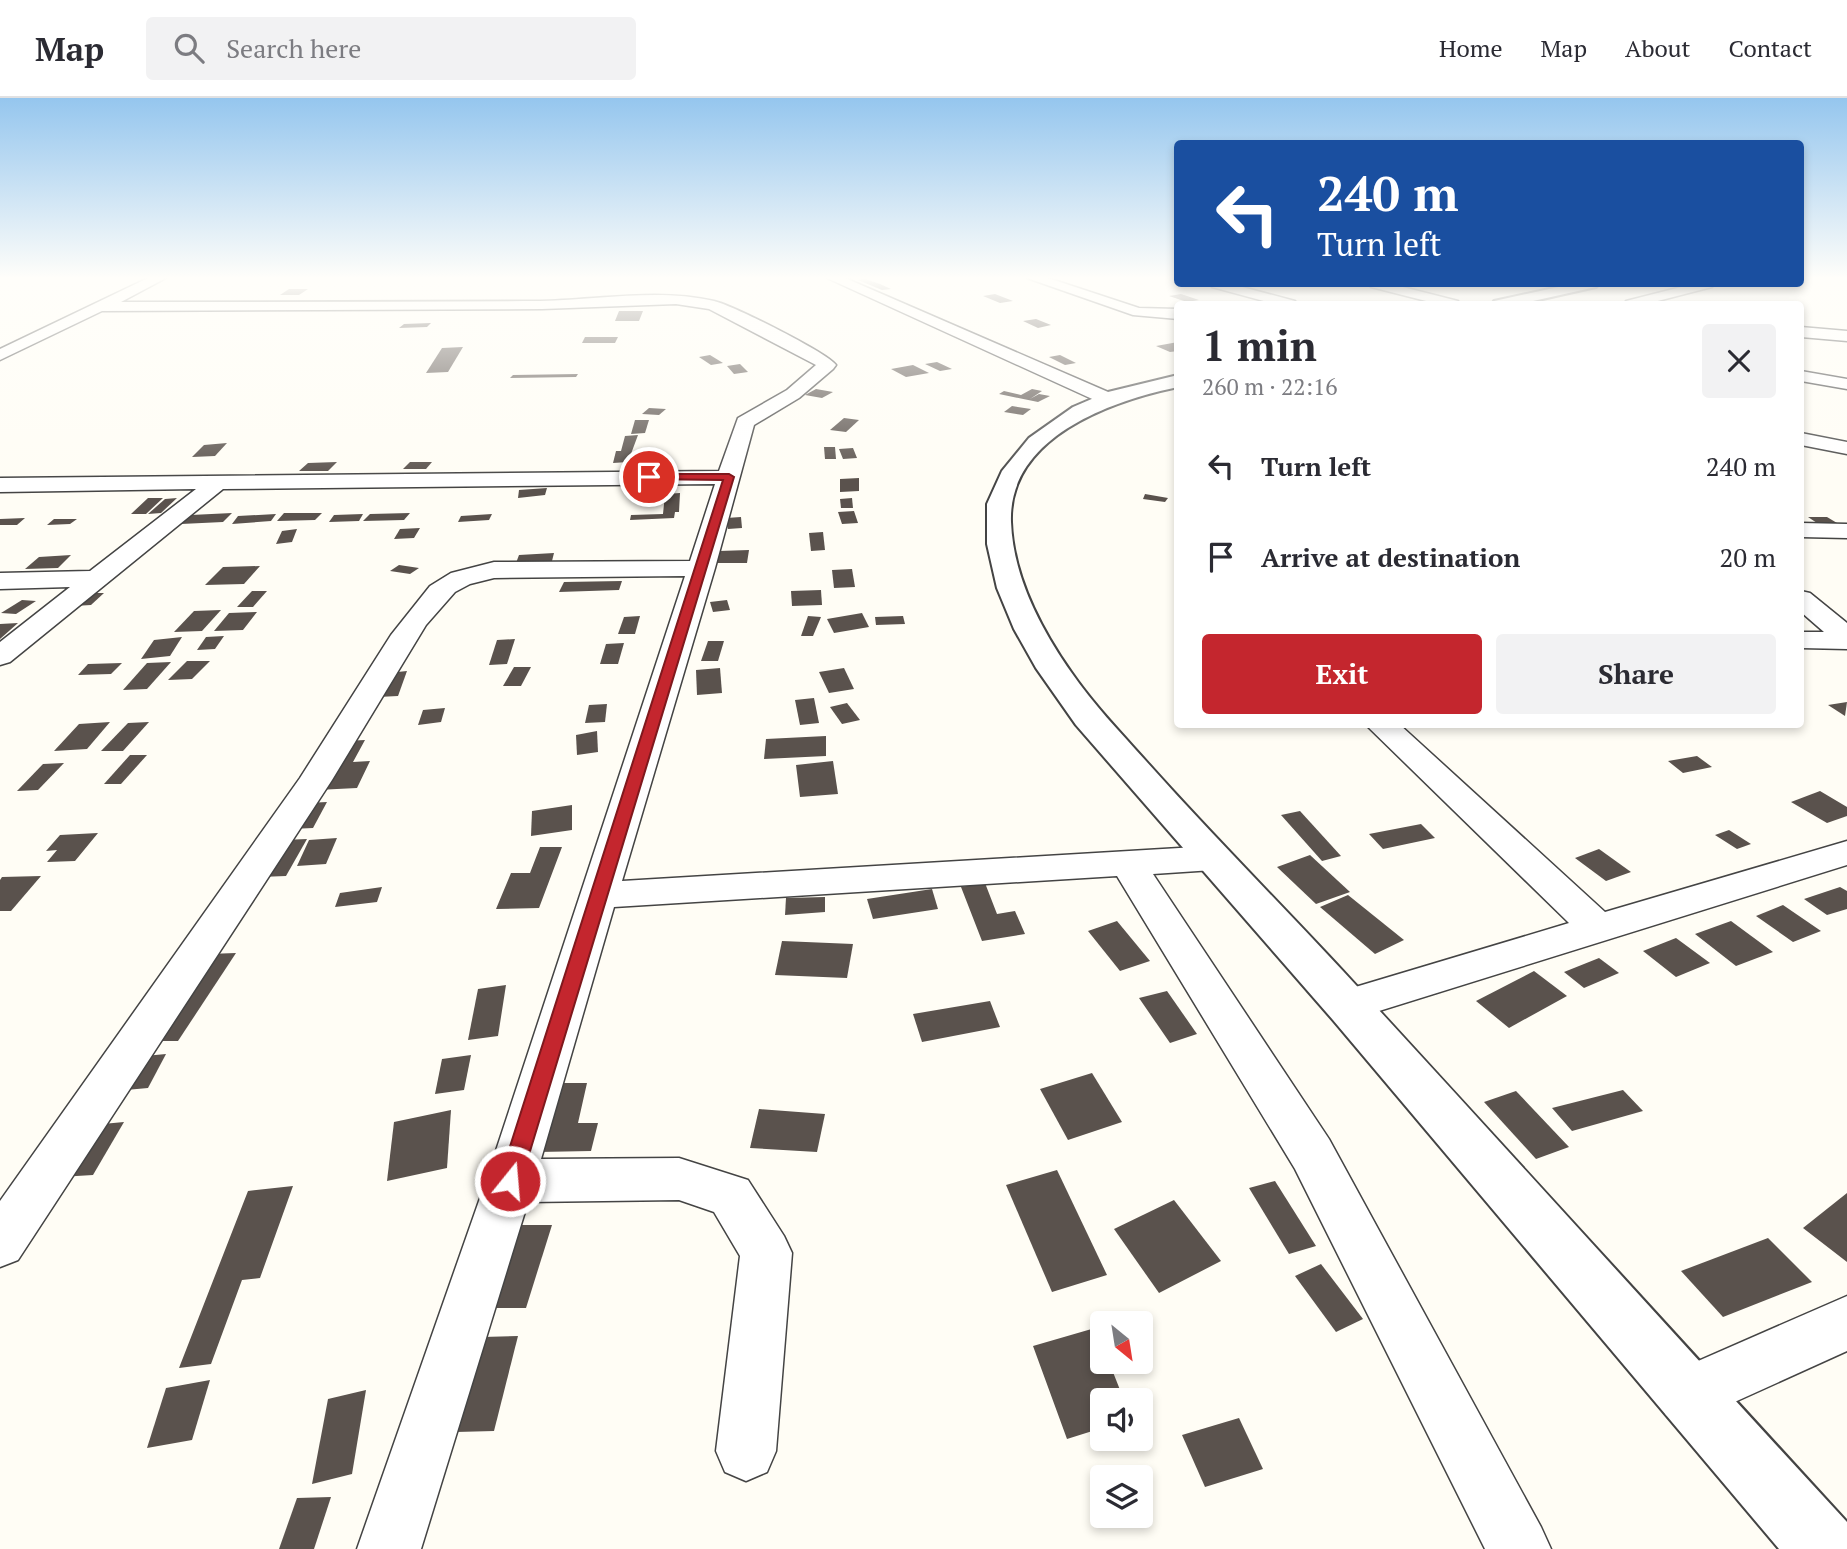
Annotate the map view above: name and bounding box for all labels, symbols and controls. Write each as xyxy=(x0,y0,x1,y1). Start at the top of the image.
search box xyxy=(146,17,636,80)
text: Map xyxy=(35,27,104,70)
icon: search xyxy=(170,29,208,67)
text: Search here xyxy=(226,31,361,65)
text: Home xyxy=(1439,32,1503,64)
text: Map xyxy=(1541,32,1587,64)
text: About xyxy=(1625,32,1691,64)
text: Contact xyxy=(1729,32,1812,64)
text: 240 m xyxy=(1317,160,1459,225)
icon: left xyxy=(1202,168,1293,259)
text: Turn left xyxy=(1317,223,1441,265)
text: 1 min xyxy=(1202,317,1317,373)
button: close xyxy=(1702,324,1776,398)
text: 260 m · 22:16 xyxy=(1202,371,1337,402)
pin xyxy=(619,447,679,507)
icon: left xyxy=(1202,447,1240,485)
text: Turn left xyxy=(1261,449,1371,483)
text: 240 m xyxy=(1706,449,1776,483)
icon: arrive xyxy=(630,458,668,496)
icon: arrive xyxy=(1202,538,1240,576)
text: Arrive at destination xyxy=(1261,540,1520,574)
text: 20 m xyxy=(1720,540,1776,574)
button: Exit xyxy=(1202,634,1482,714)
button: Share xyxy=(1496,634,1776,714)
position arrow xyxy=(473,1144,547,1218)
north arrow xyxy=(1090,1311,1153,1374)
map controls xyxy=(1090,1311,1153,1528)
button: sound xyxy=(1090,1388,1153,1451)
button: layers xyxy=(1090,1465,1153,1528)

